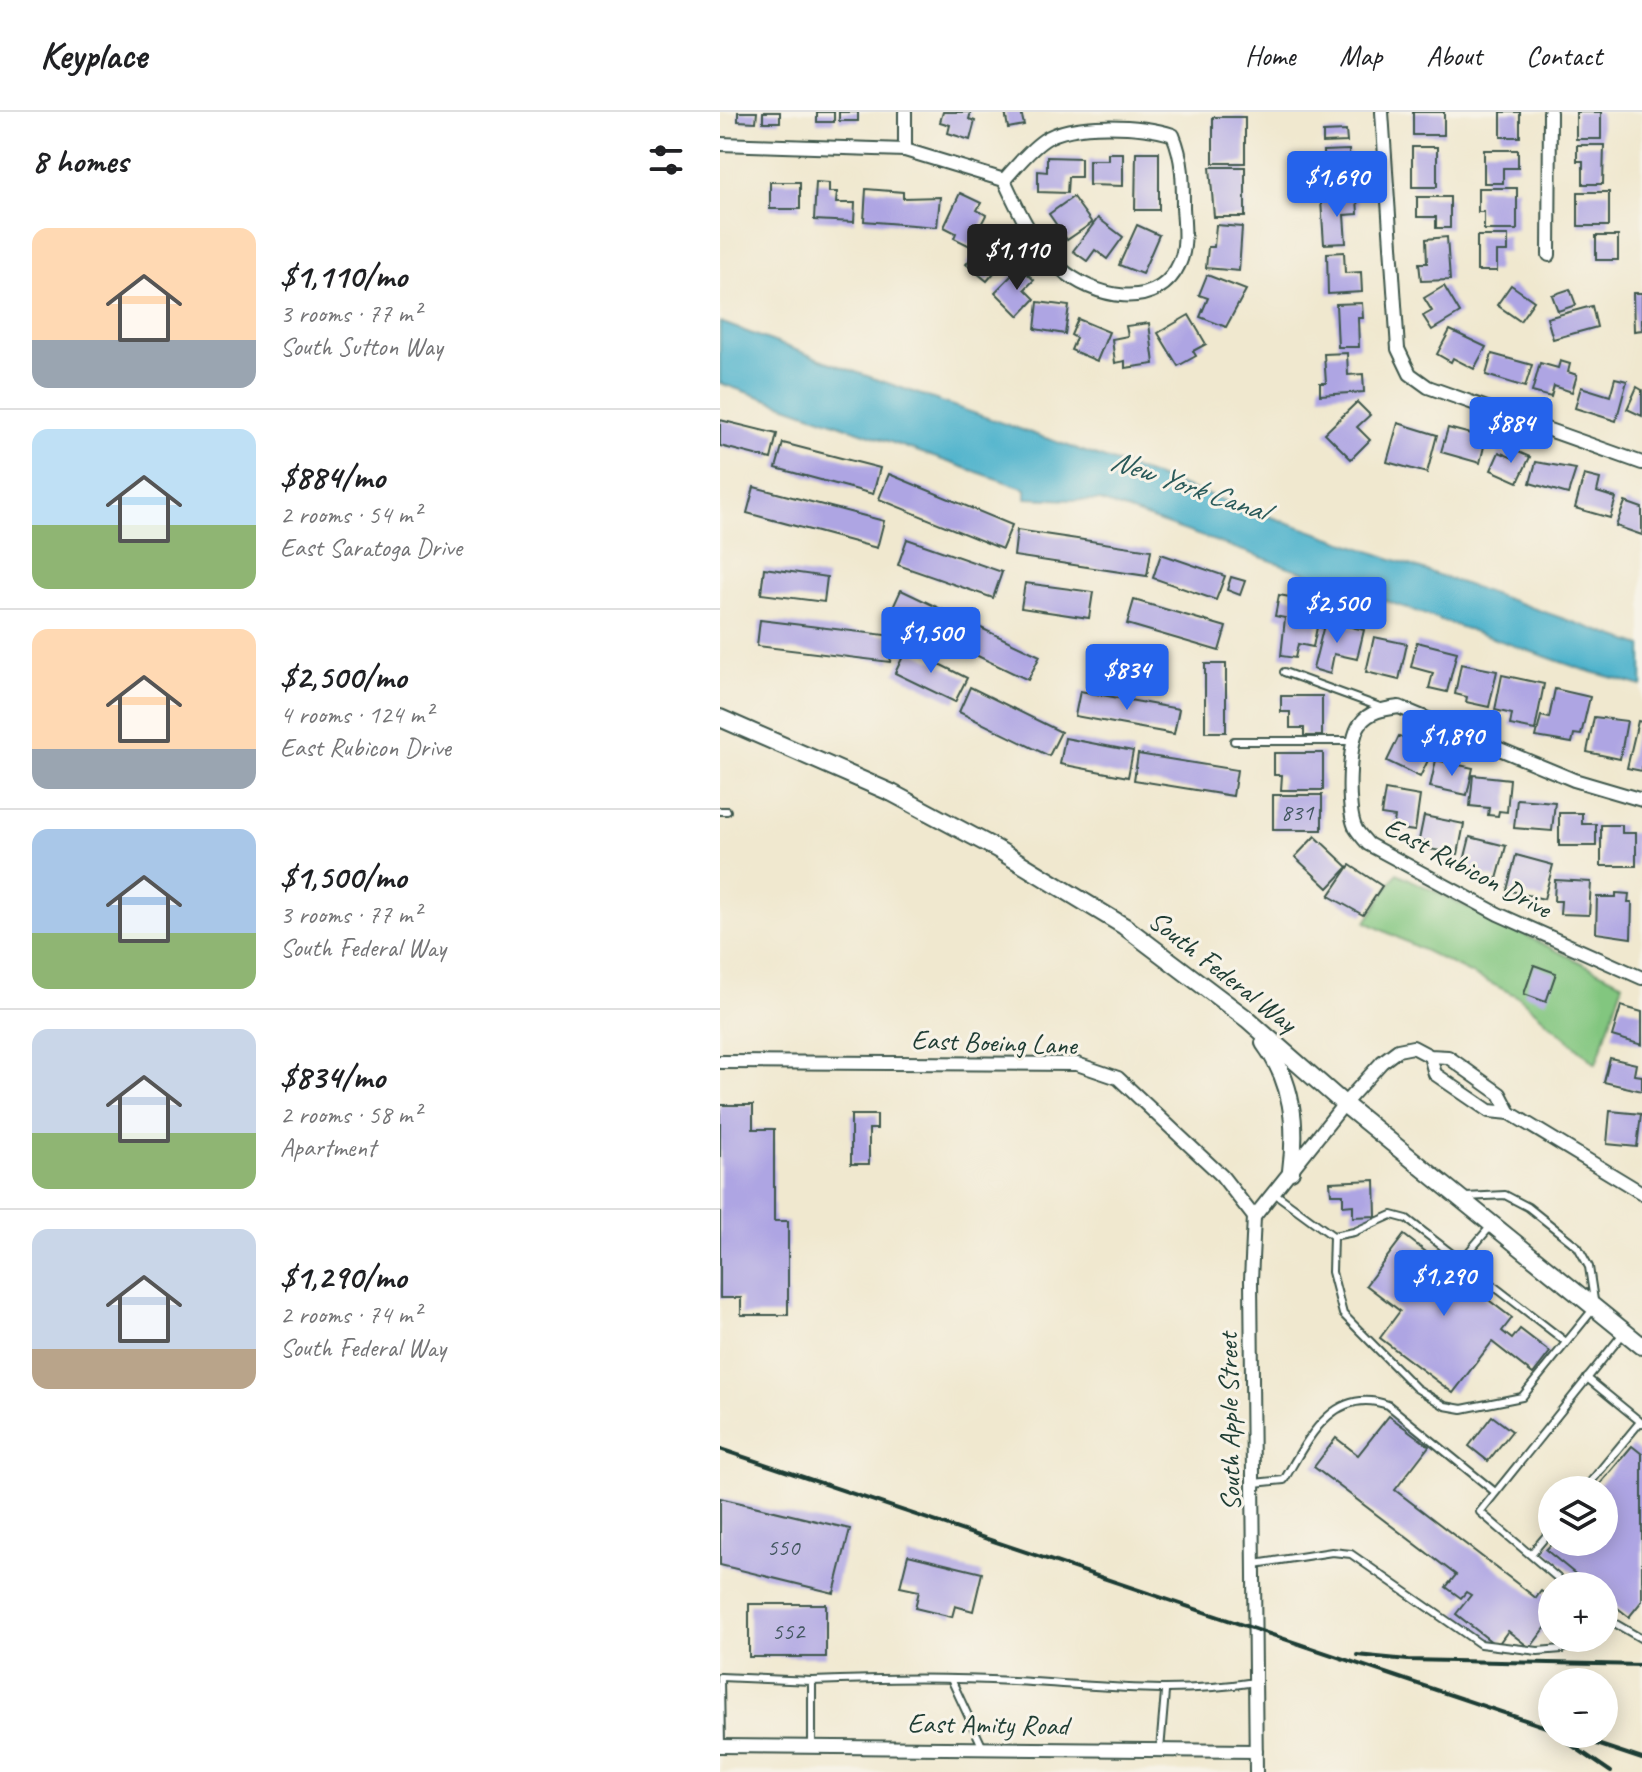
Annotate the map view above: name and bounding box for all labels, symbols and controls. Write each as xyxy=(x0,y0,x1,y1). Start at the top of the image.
text: Keyplace xyxy=(40,32,147,79)
text: Home xyxy=(1245,38,1295,73)
text: Map xyxy=(1339,38,1382,73)
text: About xyxy=(1426,38,1482,73)
text: Contact xyxy=(1526,38,1602,73)
icon: filters xyxy=(644,138,688,182)
text: 8 homes xyxy=(32,139,128,182)
pin: $1,690 xyxy=(1272,151,1402,219)
text: $1,690 xyxy=(1305,160,1369,193)
pin: $1,110 xyxy=(952,224,1082,292)
text: $1,110 xyxy=(985,233,1049,266)
text: $1,110/mo xyxy=(280,254,407,297)
icon: home xyxy=(96,260,192,356)
text: 3 rooms · 77 m² xyxy=(280,297,421,330)
text: South Sutton Way xyxy=(280,330,443,363)
pin: $884 xyxy=(1464,397,1558,465)
text: $884 xyxy=(1488,406,1534,439)
water label: New York Canal xyxy=(1106,441,1281,533)
text: $884/mo xyxy=(280,455,385,498)
icon: home xyxy=(96,461,192,557)
text: 2 rooms · 54 m² xyxy=(280,498,421,531)
text: East Saratoga Drive xyxy=(280,531,462,564)
pin: $2,500 xyxy=(1272,577,1402,645)
text: $2,500 xyxy=(1305,586,1369,619)
pin: $1,500 xyxy=(866,607,996,675)
text: $1,500 xyxy=(899,616,963,649)
pin: $834 xyxy=(1080,644,1174,712)
text: $834 xyxy=(1104,653,1150,686)
text: $2,500/mo xyxy=(280,655,406,698)
icon: home xyxy=(96,661,192,757)
text: 4 rooms · 124 m² xyxy=(280,698,432,731)
pin: $1,890 xyxy=(1387,710,1517,778)
text: $1,890 xyxy=(1420,719,1484,752)
text: East Rubicon Drive xyxy=(280,731,451,764)
house number: 831 xyxy=(1281,797,1314,827)
street label: East Rubicon Drive xyxy=(1379,808,1559,927)
text: $1,500/mo xyxy=(280,855,406,898)
icon: home xyxy=(96,861,192,957)
text: 3 rooms · 77 m² xyxy=(280,898,421,931)
street label: South Federal Way xyxy=(1142,902,1306,1041)
text: South Federal Way xyxy=(280,931,446,964)
street label: East Boeing Lane xyxy=(911,1022,1079,1062)
text: $834/mo xyxy=(280,1055,385,1098)
icon: home xyxy=(96,1061,192,1157)
text: 2 rooms · 58 m² xyxy=(280,1098,421,1131)
text: Apartment xyxy=(280,1131,376,1164)
pin: $1,290 xyxy=(1379,1250,1509,1318)
text: $1,290/mo xyxy=(280,1255,406,1298)
text: $1,290 xyxy=(1412,1259,1476,1292)
icon: home xyxy=(96,1261,192,1357)
text: 2 rooms · 74 m² xyxy=(280,1298,421,1331)
street label: South Apple Street xyxy=(1210,1330,1248,1512)
text: South Federal Way xyxy=(280,1331,446,1364)
map controls xyxy=(1538,1476,1618,1748)
button: layers xyxy=(1538,1476,1618,1556)
house number: 550 xyxy=(767,1532,801,1562)
button: + xyxy=(1538,1572,1618,1652)
house number: 552 xyxy=(772,1616,806,1646)
button: − xyxy=(1538,1668,1618,1748)
street label: East Amity Road xyxy=(907,1705,1073,1743)

